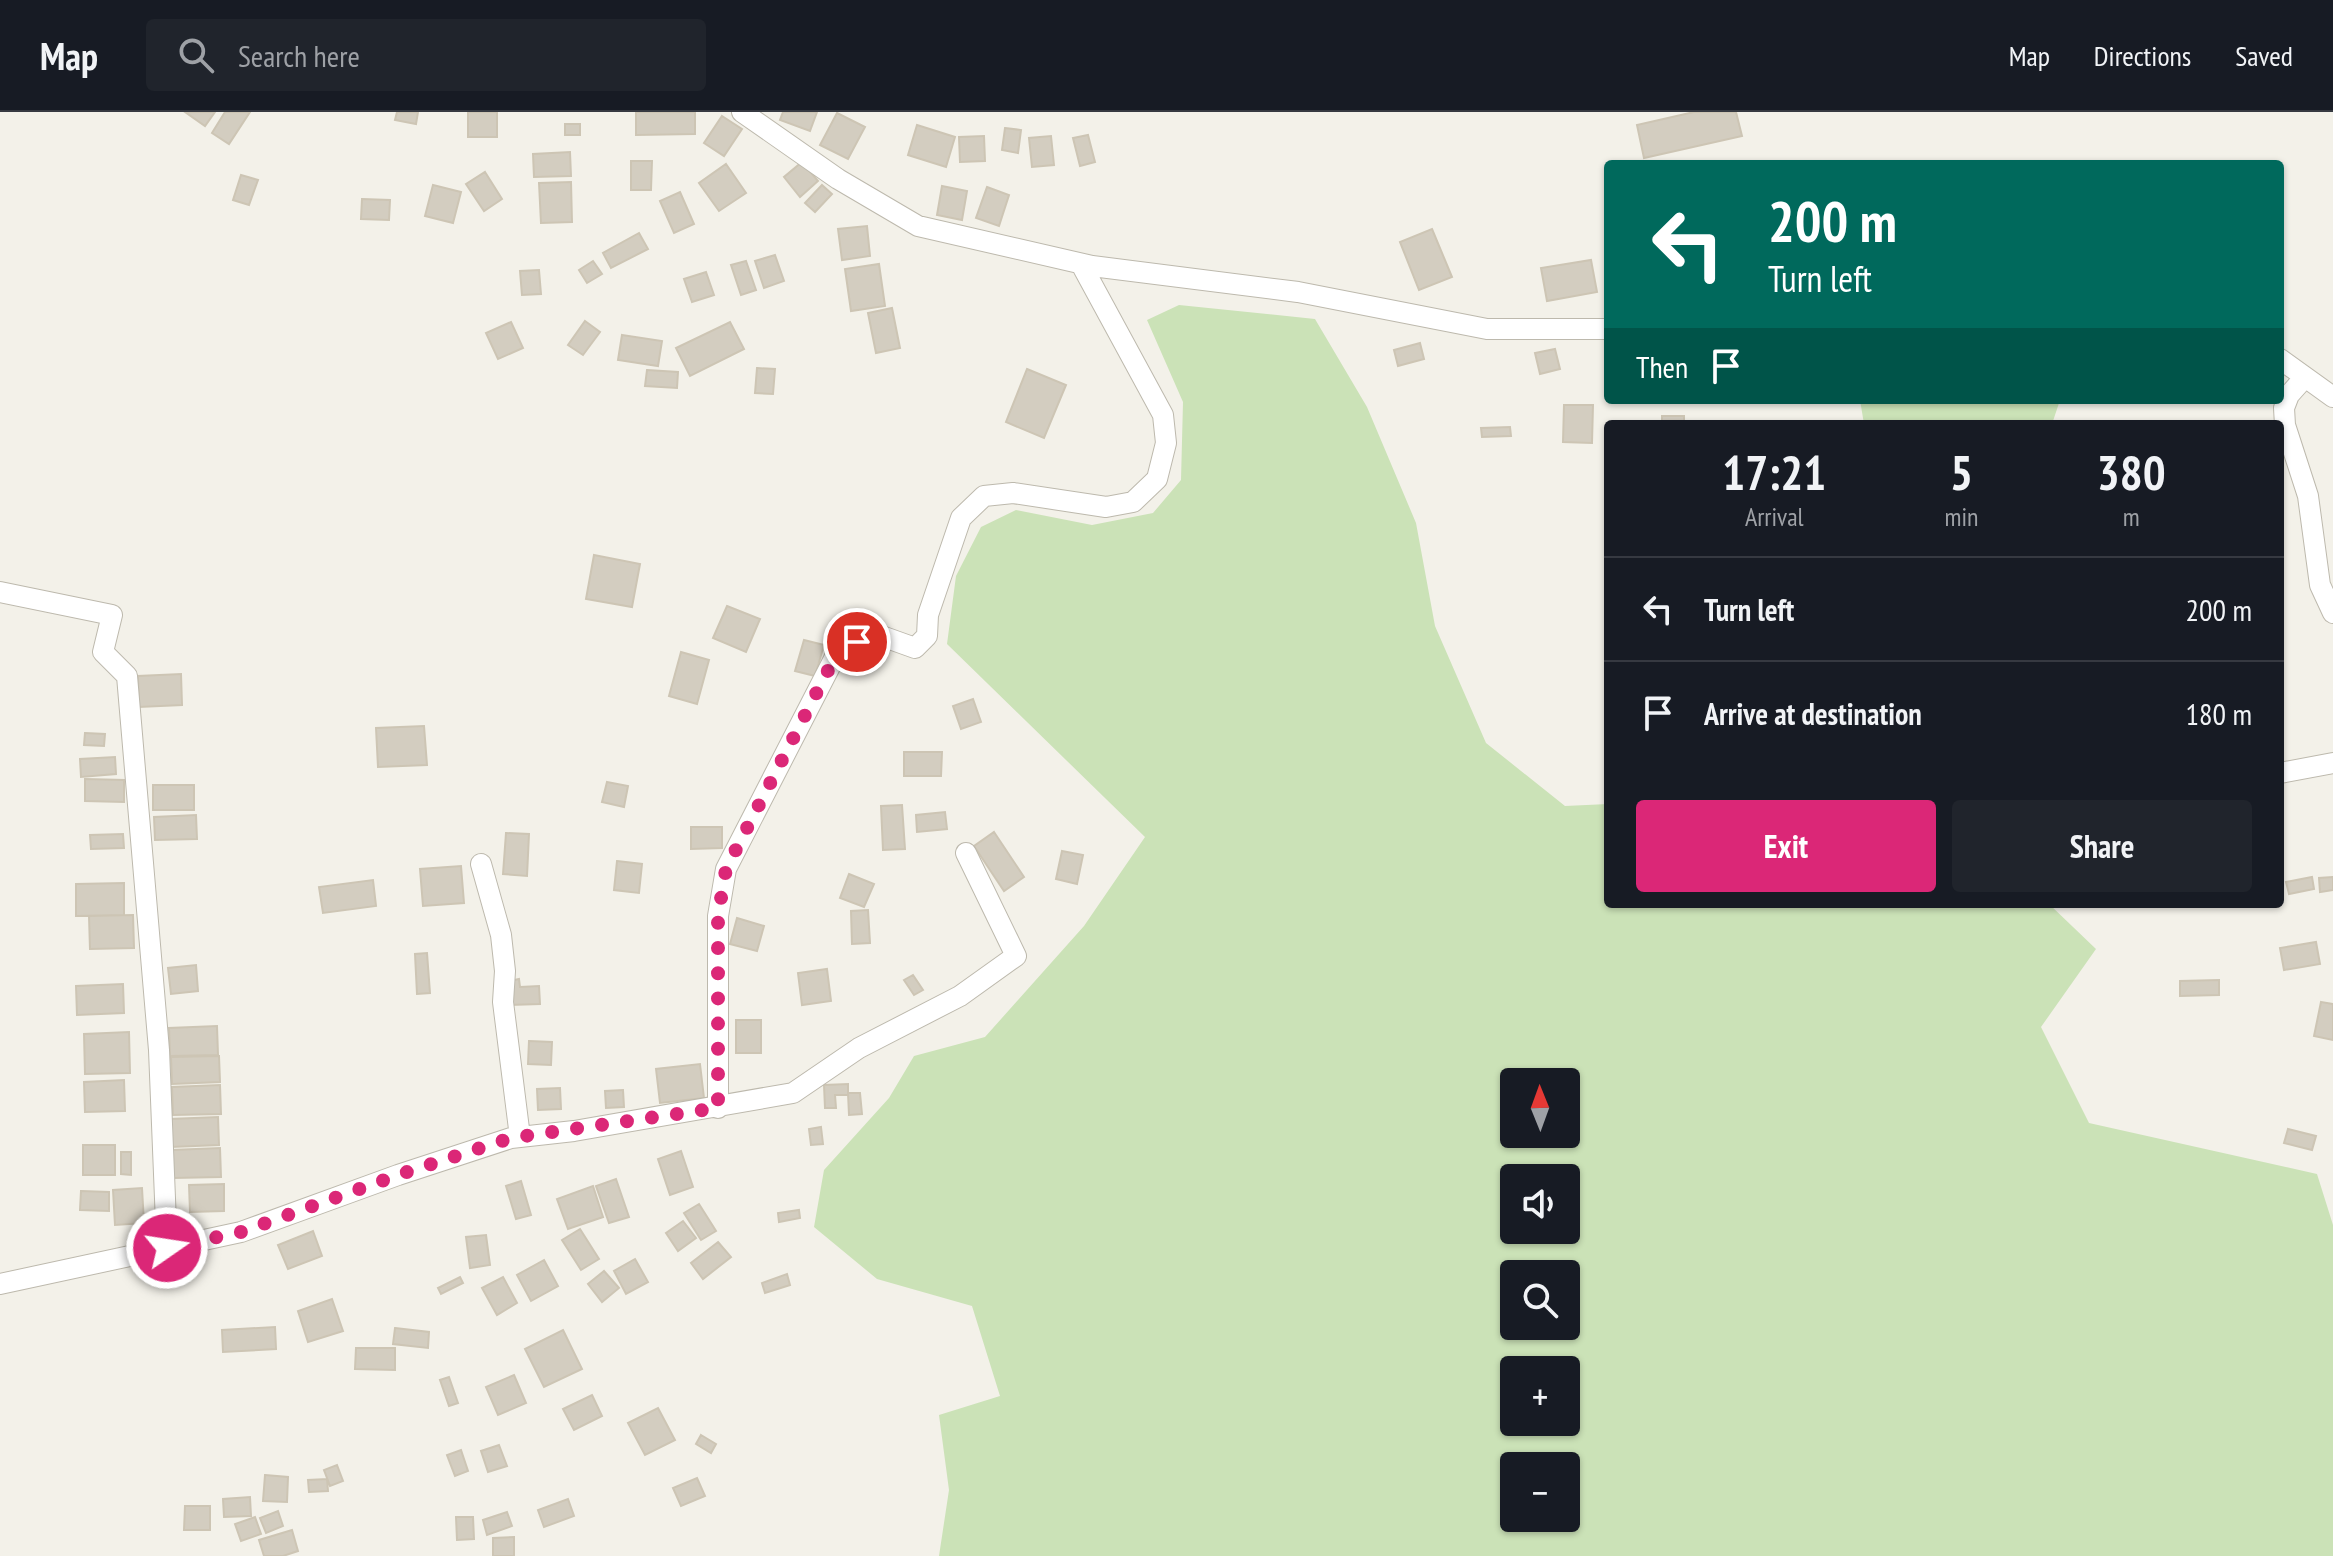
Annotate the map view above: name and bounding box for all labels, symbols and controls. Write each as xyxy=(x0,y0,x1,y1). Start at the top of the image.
search box xyxy=(146,19,706,91)
text: Map xyxy=(40,31,98,80)
icon: search xyxy=(174,33,218,77)
text: Search here xyxy=(238,36,360,75)
text: Map xyxy=(2009,37,2050,74)
text: Directions xyxy=(2094,37,2191,74)
text: Saved xyxy=(2235,37,2293,74)
text: 200 m xyxy=(1768,185,1897,257)
icon: left xyxy=(1636,192,1740,296)
text: Turn left xyxy=(1768,255,1872,302)
icon: arrive xyxy=(1704,344,1748,388)
text: Then xyxy=(1636,347,1688,386)
text: 17:21 xyxy=(1722,441,1826,503)
text: 5 xyxy=(1950,441,1973,503)
text: 380 xyxy=(2097,441,2166,503)
text: Arrival xyxy=(1745,500,1804,533)
text: min xyxy=(1944,500,1978,533)
text: m xyxy=(2123,500,2140,533)
icon: left xyxy=(1636,587,1680,631)
text: Turn left xyxy=(1704,590,1794,629)
text: 200 m xyxy=(2186,590,2252,629)
pin xyxy=(823,608,891,676)
icon: arrive xyxy=(835,620,879,664)
icon: arrive xyxy=(1636,691,1680,735)
text: Arrive at destination xyxy=(1704,694,1922,733)
text: 180 m xyxy=(2186,694,2252,733)
button: Exit xyxy=(1636,800,1936,892)
button: Share xyxy=(1952,800,2252,892)
north arrow xyxy=(1500,1068,1580,1148)
map controls xyxy=(1500,1068,1580,1532)
button: sound xyxy=(1500,1164,1580,1244)
position arrow xyxy=(125,1206,209,1290)
button: search xyxy=(1500,1260,1580,1340)
button: + xyxy=(1500,1356,1580,1436)
button: − xyxy=(1500,1452,1580,1532)

